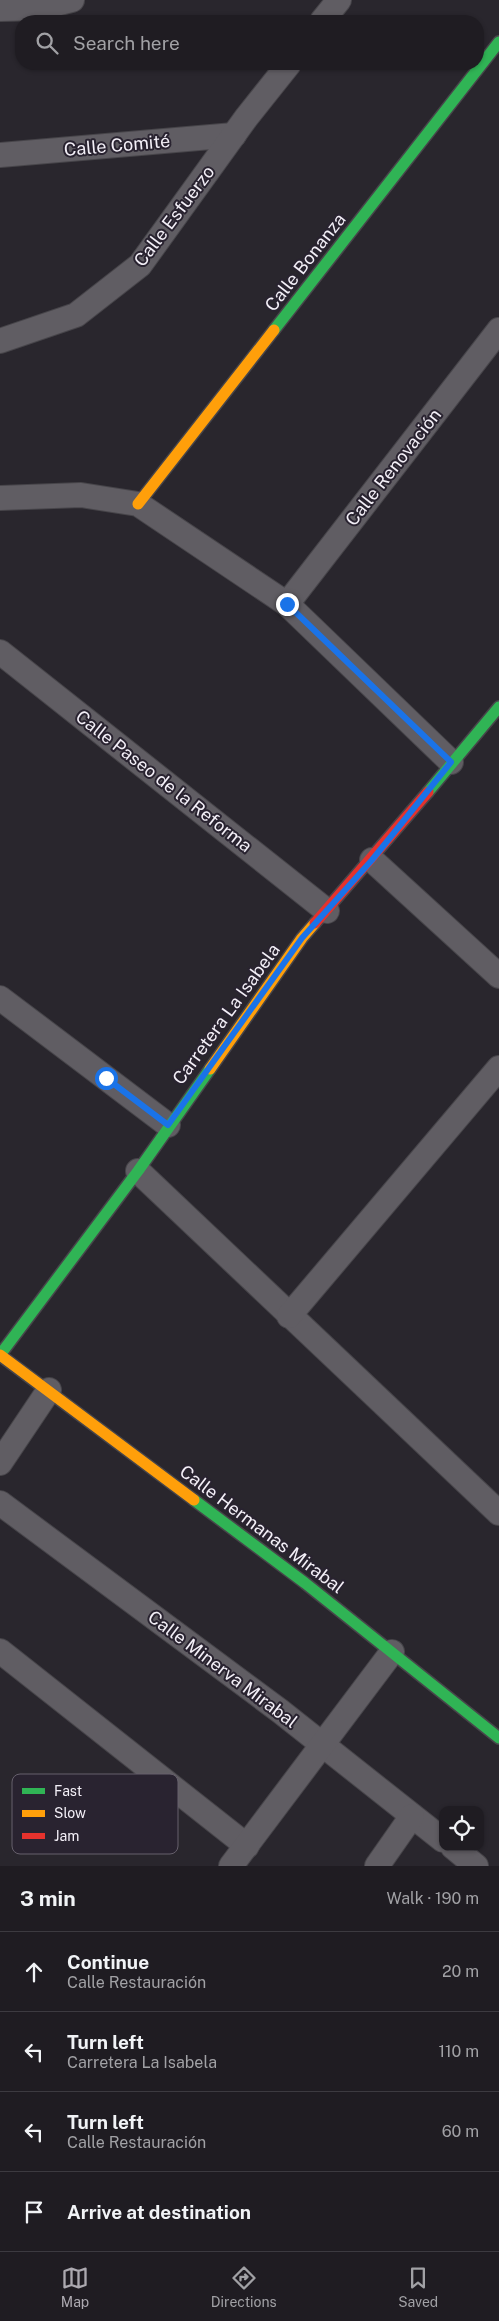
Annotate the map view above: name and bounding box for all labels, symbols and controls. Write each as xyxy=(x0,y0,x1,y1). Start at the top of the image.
search box xyxy=(15,15,484,70)
icon: search xyxy=(33,29,61,57)
text: Search here xyxy=(73,32,180,54)
street label: Calle Comité xyxy=(63,130,171,160)
street label: Calle Esfuerzo xyxy=(129,161,219,271)
street label: Calle Bonanza xyxy=(260,209,350,315)
street label: Calle Renovación xyxy=(341,404,445,530)
route end xyxy=(276,593,299,616)
street label: Calle Paseo de la Reforma xyxy=(72,706,256,856)
street label: Carretera La Isabela xyxy=(168,940,284,1088)
route start xyxy=(95,1067,118,1090)
street label: Calle Hermanas Mirabal xyxy=(176,1460,348,1598)
street label: Calle Minerva Mirabal xyxy=(144,1606,302,1732)
legend xyxy=(12,1774,178,1854)
text: Fast xyxy=(54,1783,82,1799)
text: Slow xyxy=(54,1805,86,1821)
map controls xyxy=(439,1806,484,1851)
button: locate xyxy=(439,1806,484,1851)
text: Jam xyxy=(54,1828,79,1844)
text: 3 min xyxy=(20,1886,76,1911)
text: Walk · 190 m xyxy=(387,1889,479,1908)
text: Continue xyxy=(67,1951,149,1973)
icon: ahead xyxy=(20,1958,48,1986)
text: 20 m xyxy=(442,1962,479,1981)
text: Calle Restauración xyxy=(67,1973,206,1992)
text: Turn left xyxy=(67,2031,144,2053)
icon: left xyxy=(20,2038,48,2066)
text: 110 m xyxy=(438,2042,479,2061)
text: Carretera La Isabela xyxy=(67,2053,217,2072)
text: Turn left xyxy=(67,2111,144,2133)
icon: left xyxy=(20,2118,48,2146)
text: 60 m xyxy=(442,2122,479,2141)
text: Calle Restauración xyxy=(67,2133,206,2152)
icon: arrive xyxy=(20,2198,48,2226)
text: Arrive at destination xyxy=(67,2201,251,2223)
tab: Map xyxy=(61,2264,89,2310)
tab: Directions xyxy=(211,2264,277,2310)
tab: Saved xyxy=(398,2264,438,2310)

